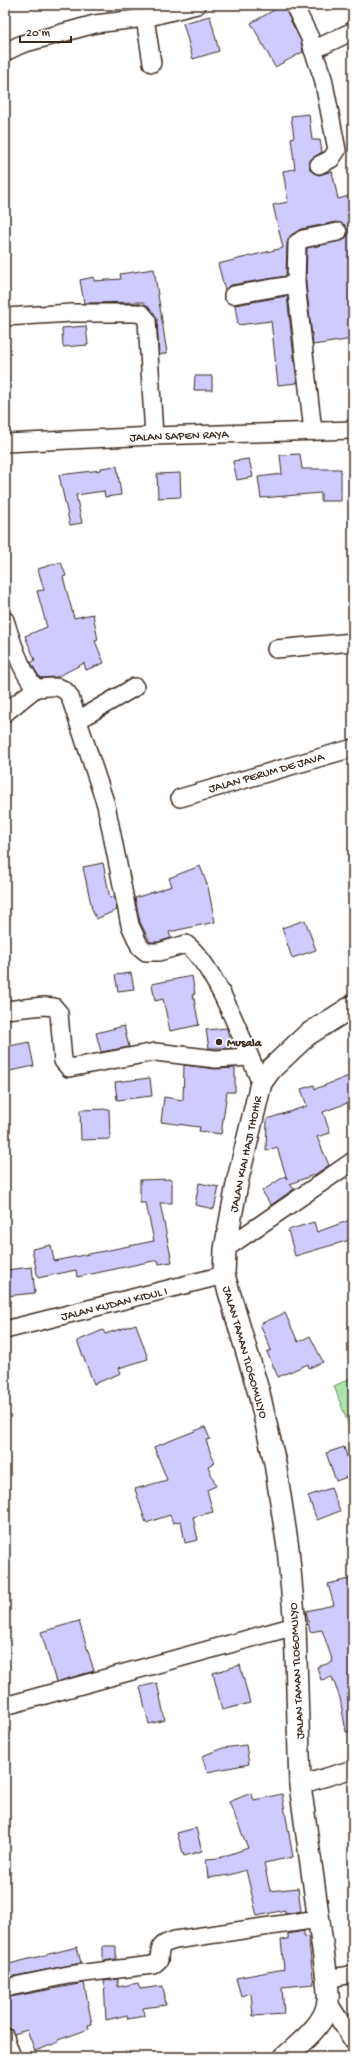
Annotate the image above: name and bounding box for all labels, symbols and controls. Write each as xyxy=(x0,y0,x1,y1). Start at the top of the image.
scale bar xyxy=(20,18,71,44)
text: 20 m xyxy=(26,27,51,41)
street label: JALAN SAPEN RAYA xyxy=(129,428,230,446)
street label: JALAN PERUM DE JAVA xyxy=(207,750,327,797)
marker: Musala xyxy=(214,1037,224,1047)
place label: Musala xyxy=(227,1037,263,1051)
street label: JALAN KIAI HAJI THOHIR xyxy=(228,1094,266,1214)
street label: JALAN KUDAN KIDUL I xyxy=(60,1285,169,1325)
street label: JALAN TAMAN TLOGOMULYO xyxy=(218,1285,270,1420)
street label: JALAN TAMAN TLOGOMULYO xyxy=(287,1602,309,1740)

